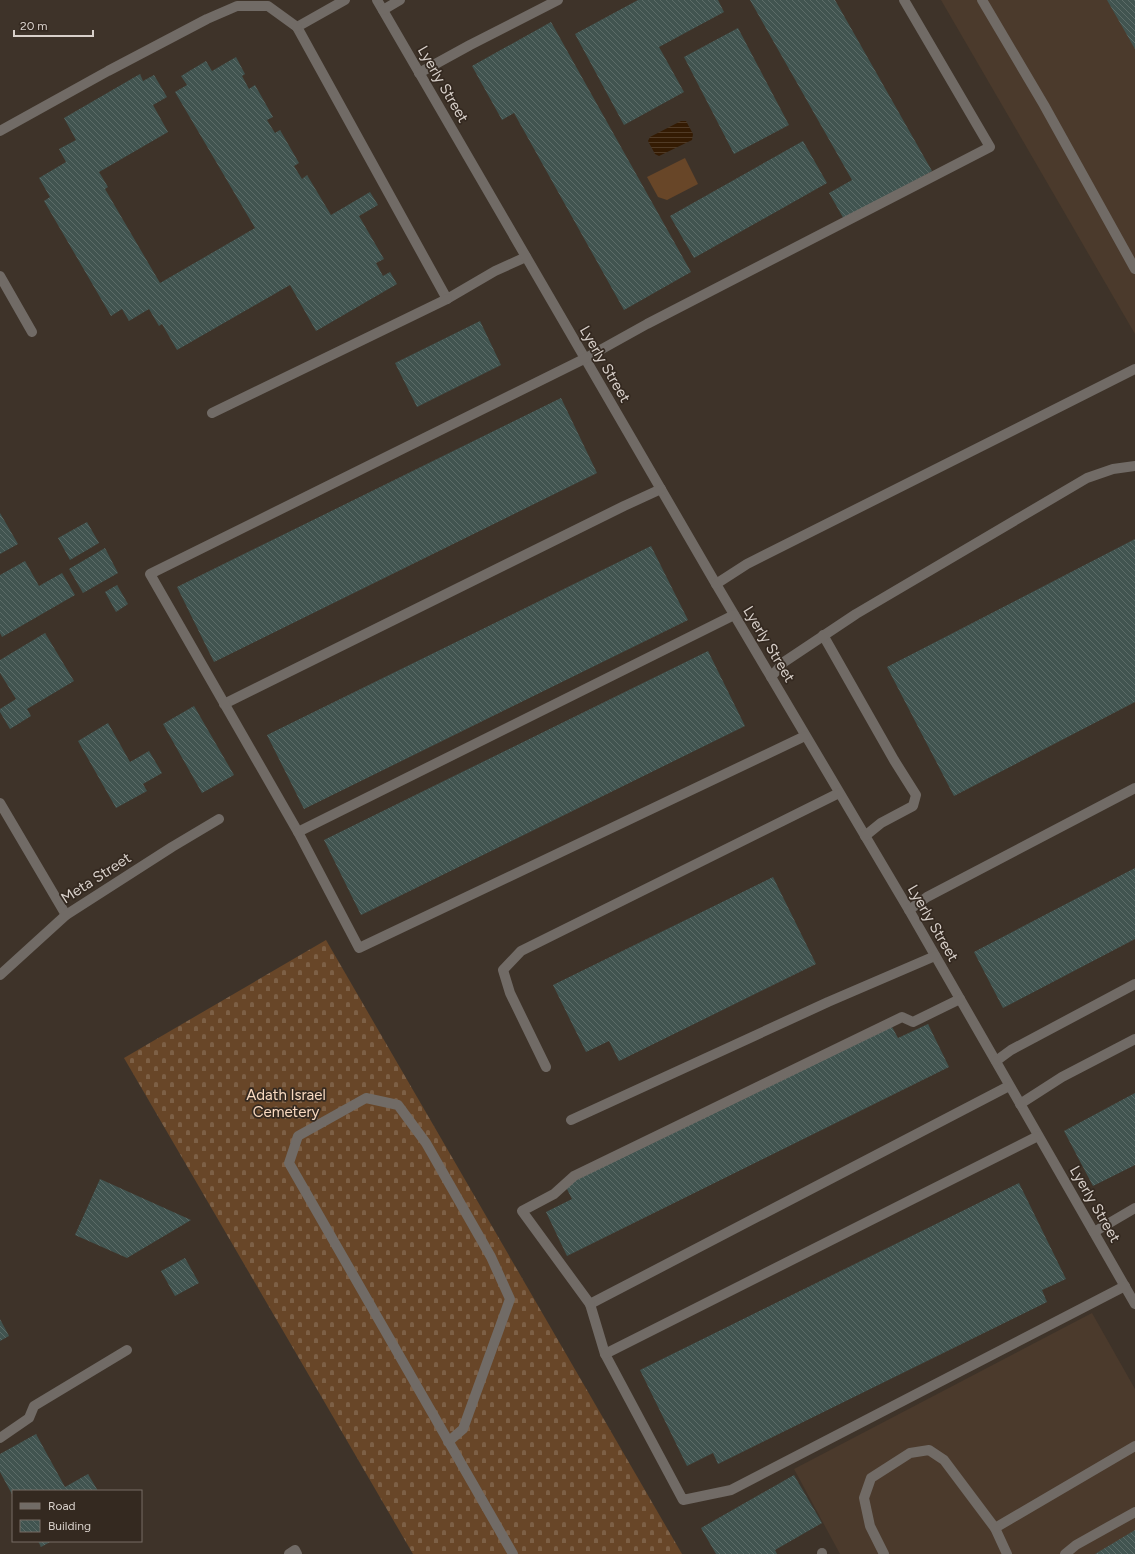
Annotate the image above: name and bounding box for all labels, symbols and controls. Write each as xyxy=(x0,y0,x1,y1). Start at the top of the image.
scale bar xyxy=(14,12,93,38)
text: 20 m xyxy=(20,19,48,33)
street label: Lyerly Street xyxy=(414,42,472,126)
street label: Lyerly Street xyxy=(576,322,634,406)
street label: Lyerly Street xyxy=(739,603,799,686)
street label: Meta Street xyxy=(58,849,135,907)
street label: Lyerly Street xyxy=(904,881,962,965)
park label: Adath Israel Cemetery xyxy=(246,1086,326,1121)
street label: Lyerly Street xyxy=(1066,1162,1124,1246)
legend xyxy=(12,1490,142,1542)
text: Road xyxy=(48,1499,76,1513)
text: Building xyxy=(48,1519,91,1533)

